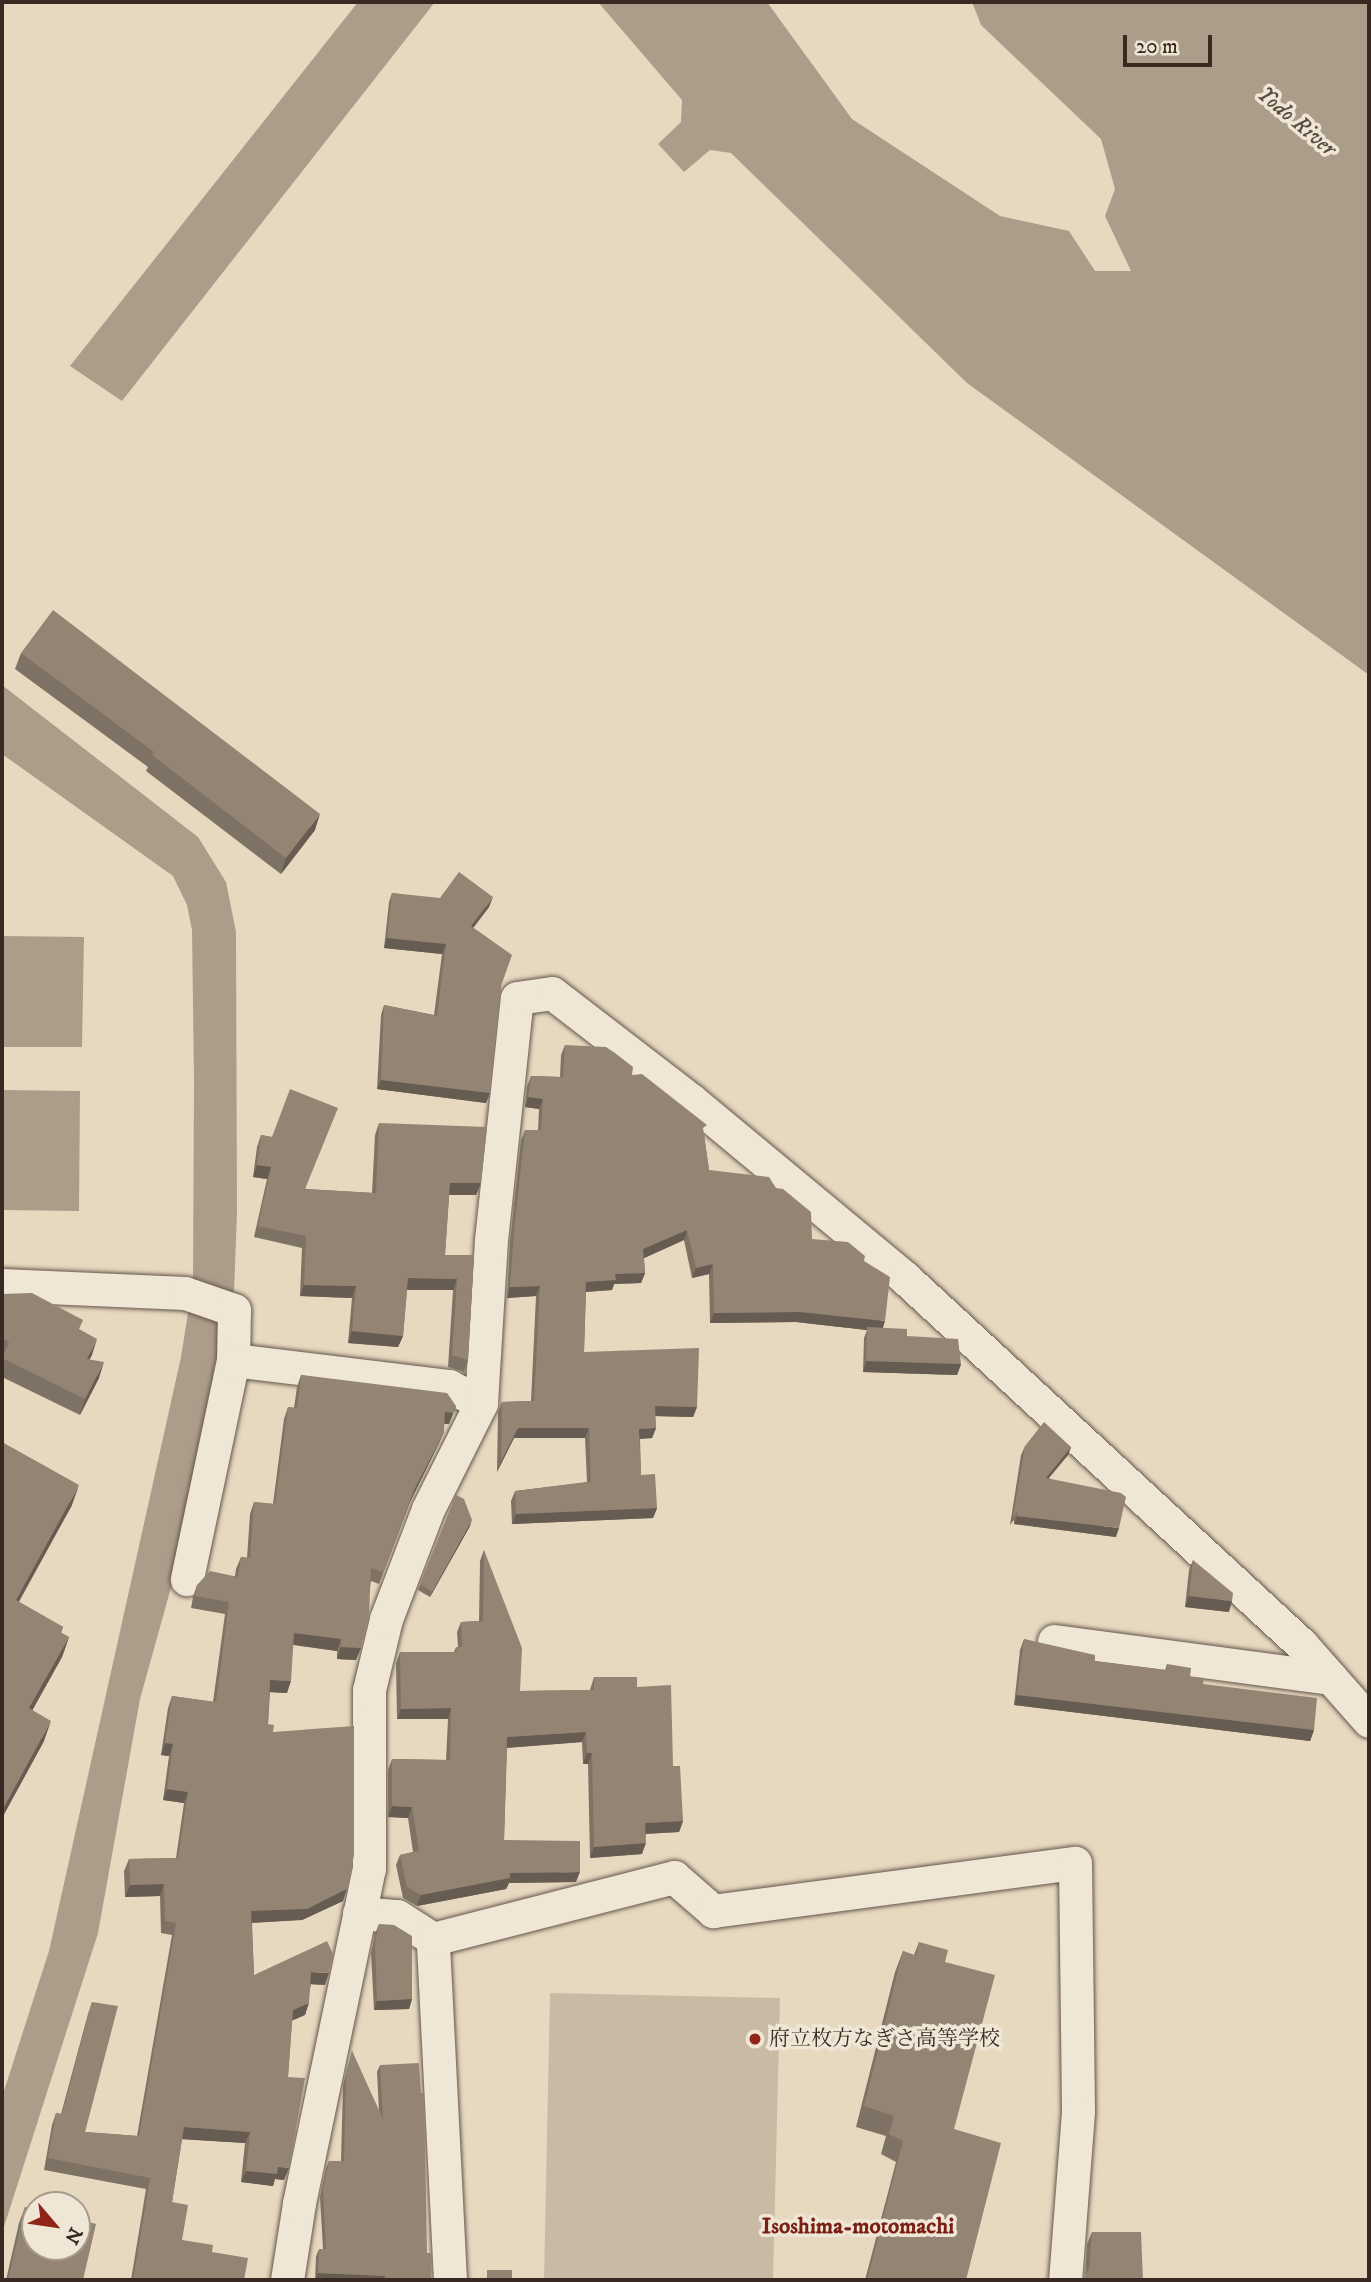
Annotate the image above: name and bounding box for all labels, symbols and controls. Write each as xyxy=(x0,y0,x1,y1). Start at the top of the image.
scale bar xyxy=(1126,21,1215,65)
text: 20 m xyxy=(1136,34,1178,60)
water label: Yodo River xyxy=(1251,81,1341,163)
place label: 府立枚方なぎさ高等学校 xyxy=(769,2026,1000,2052)
marker: 府立枚方なぎさ高等学校 xyxy=(747,2031,763,2047)
north arrow xyxy=(21,2191,91,2261)
district label: Isoshima-motomachi xyxy=(762,2213,954,2241)
text: N xyxy=(59,2223,87,2248)

